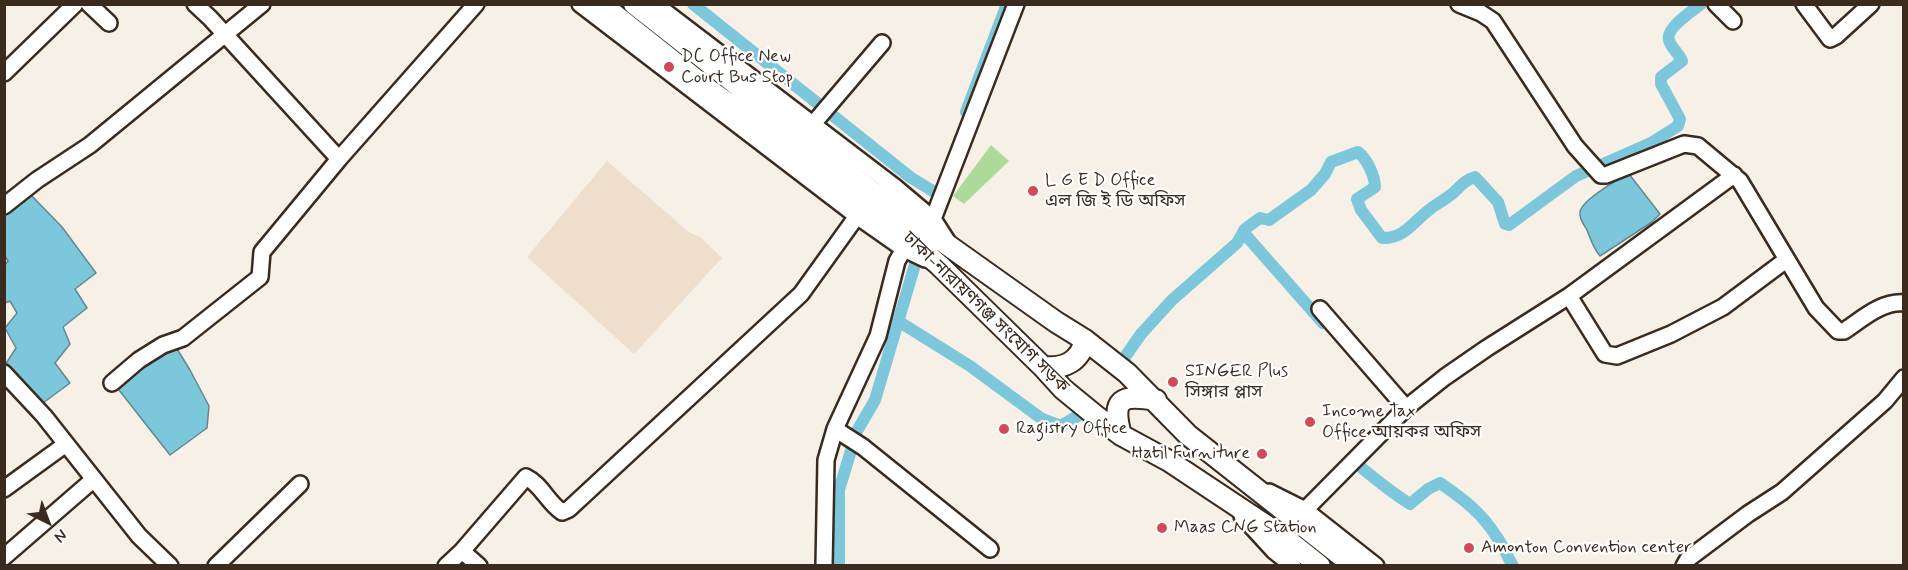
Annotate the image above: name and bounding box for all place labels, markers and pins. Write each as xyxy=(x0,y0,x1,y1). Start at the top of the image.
place label: DC Office New Court Bus Stop xyxy=(681,46,793,88)
marker: DC Office New Court Bus Stop xyxy=(662,60,676,74)
place label: L G E D Office এল জি ই ডি অফিস xyxy=(1045,170,1185,213)
marker: L G E D Office এল জি ই ডি অফিস xyxy=(1026,184,1040,198)
place label: SINGER Plus সিঙ্গার প্লাস xyxy=(1185,361,1288,404)
marker: SINGER Plus সিঙ্গার প্লাস xyxy=(1166,375,1180,389)
place label: Income Tax Office আয়কর অফিস xyxy=(1322,401,1481,444)
marker: Income Tax Office আয়কর অফিস xyxy=(1303,415,1317,429)
place label: Ragistry Office xyxy=(1016,418,1127,440)
marker: Ragistry Office xyxy=(997,422,1011,436)
place label: Hatil Furniture xyxy=(1131,443,1250,465)
marker: Hatil Furniture xyxy=(1255,447,1269,461)
place label: Maas CNG Station xyxy=(1174,517,1316,539)
marker: Maas CNG Station xyxy=(1155,521,1169,535)
place label: Amonton Convention center xyxy=(1481,537,1692,559)
marker: Amonton Convention center xyxy=(1462,541,1476,555)

